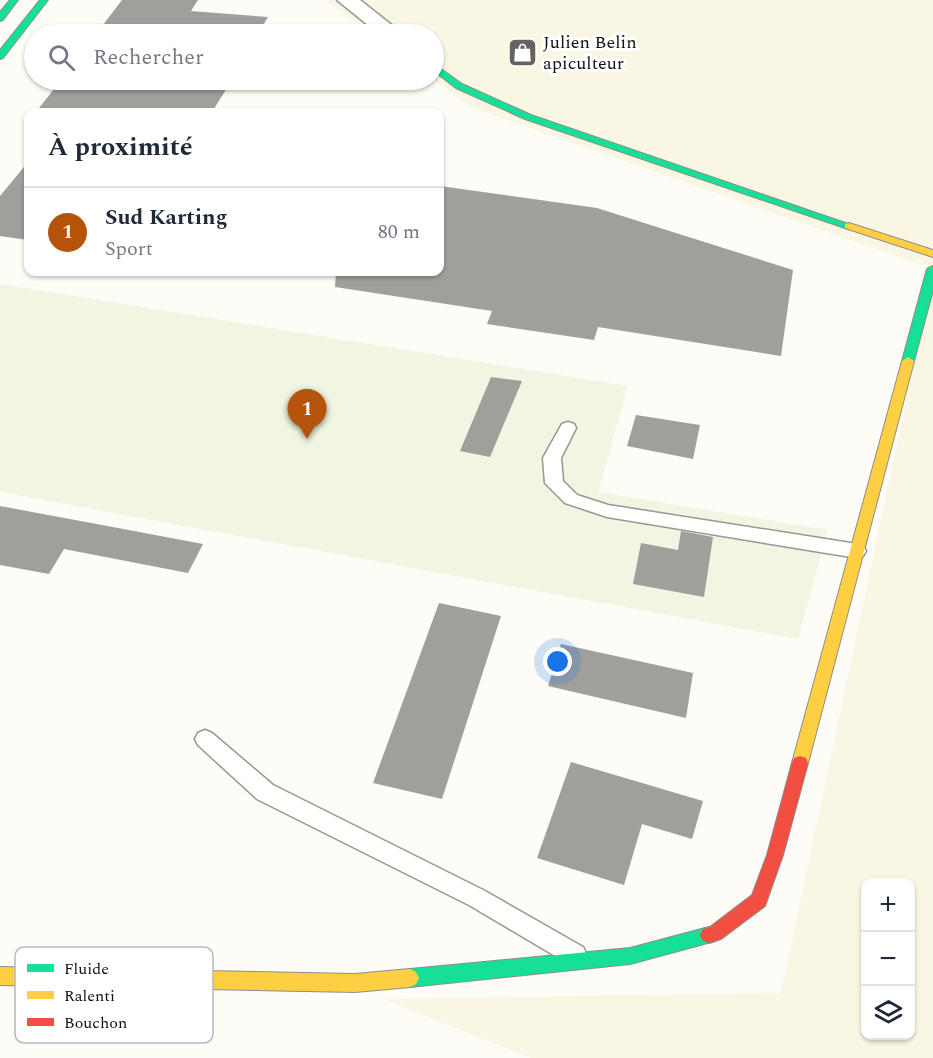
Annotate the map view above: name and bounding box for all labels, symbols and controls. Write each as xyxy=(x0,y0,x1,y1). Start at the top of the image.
search box xyxy=(24,24,444,90)
place label: Julien Belin apiculteur xyxy=(543,29,637,77)
shop icon: Julien Belin apiculteur xyxy=(506,36,538,68)
icon: search xyxy=(45,41,78,74)
text: Rechercher xyxy=(93,41,204,74)
text: À proximité xyxy=(48,127,193,167)
text: Sud Karting xyxy=(105,201,228,234)
text: 1 xyxy=(62,217,73,247)
text: 80 m xyxy=(378,217,420,247)
text: Sport xyxy=(105,234,153,264)
pin: 1 xyxy=(288,390,326,439)
your location xyxy=(543,647,572,676)
map controls xyxy=(861,878,915,1040)
button: + xyxy=(861,878,915,932)
button: − xyxy=(861,932,915,986)
legend xyxy=(15,947,213,1043)
text: Fluide xyxy=(64,957,109,981)
text: Ralenti xyxy=(64,984,115,1008)
button: layers xyxy=(861,986,915,1040)
text: Bouchon xyxy=(64,1011,127,1035)

